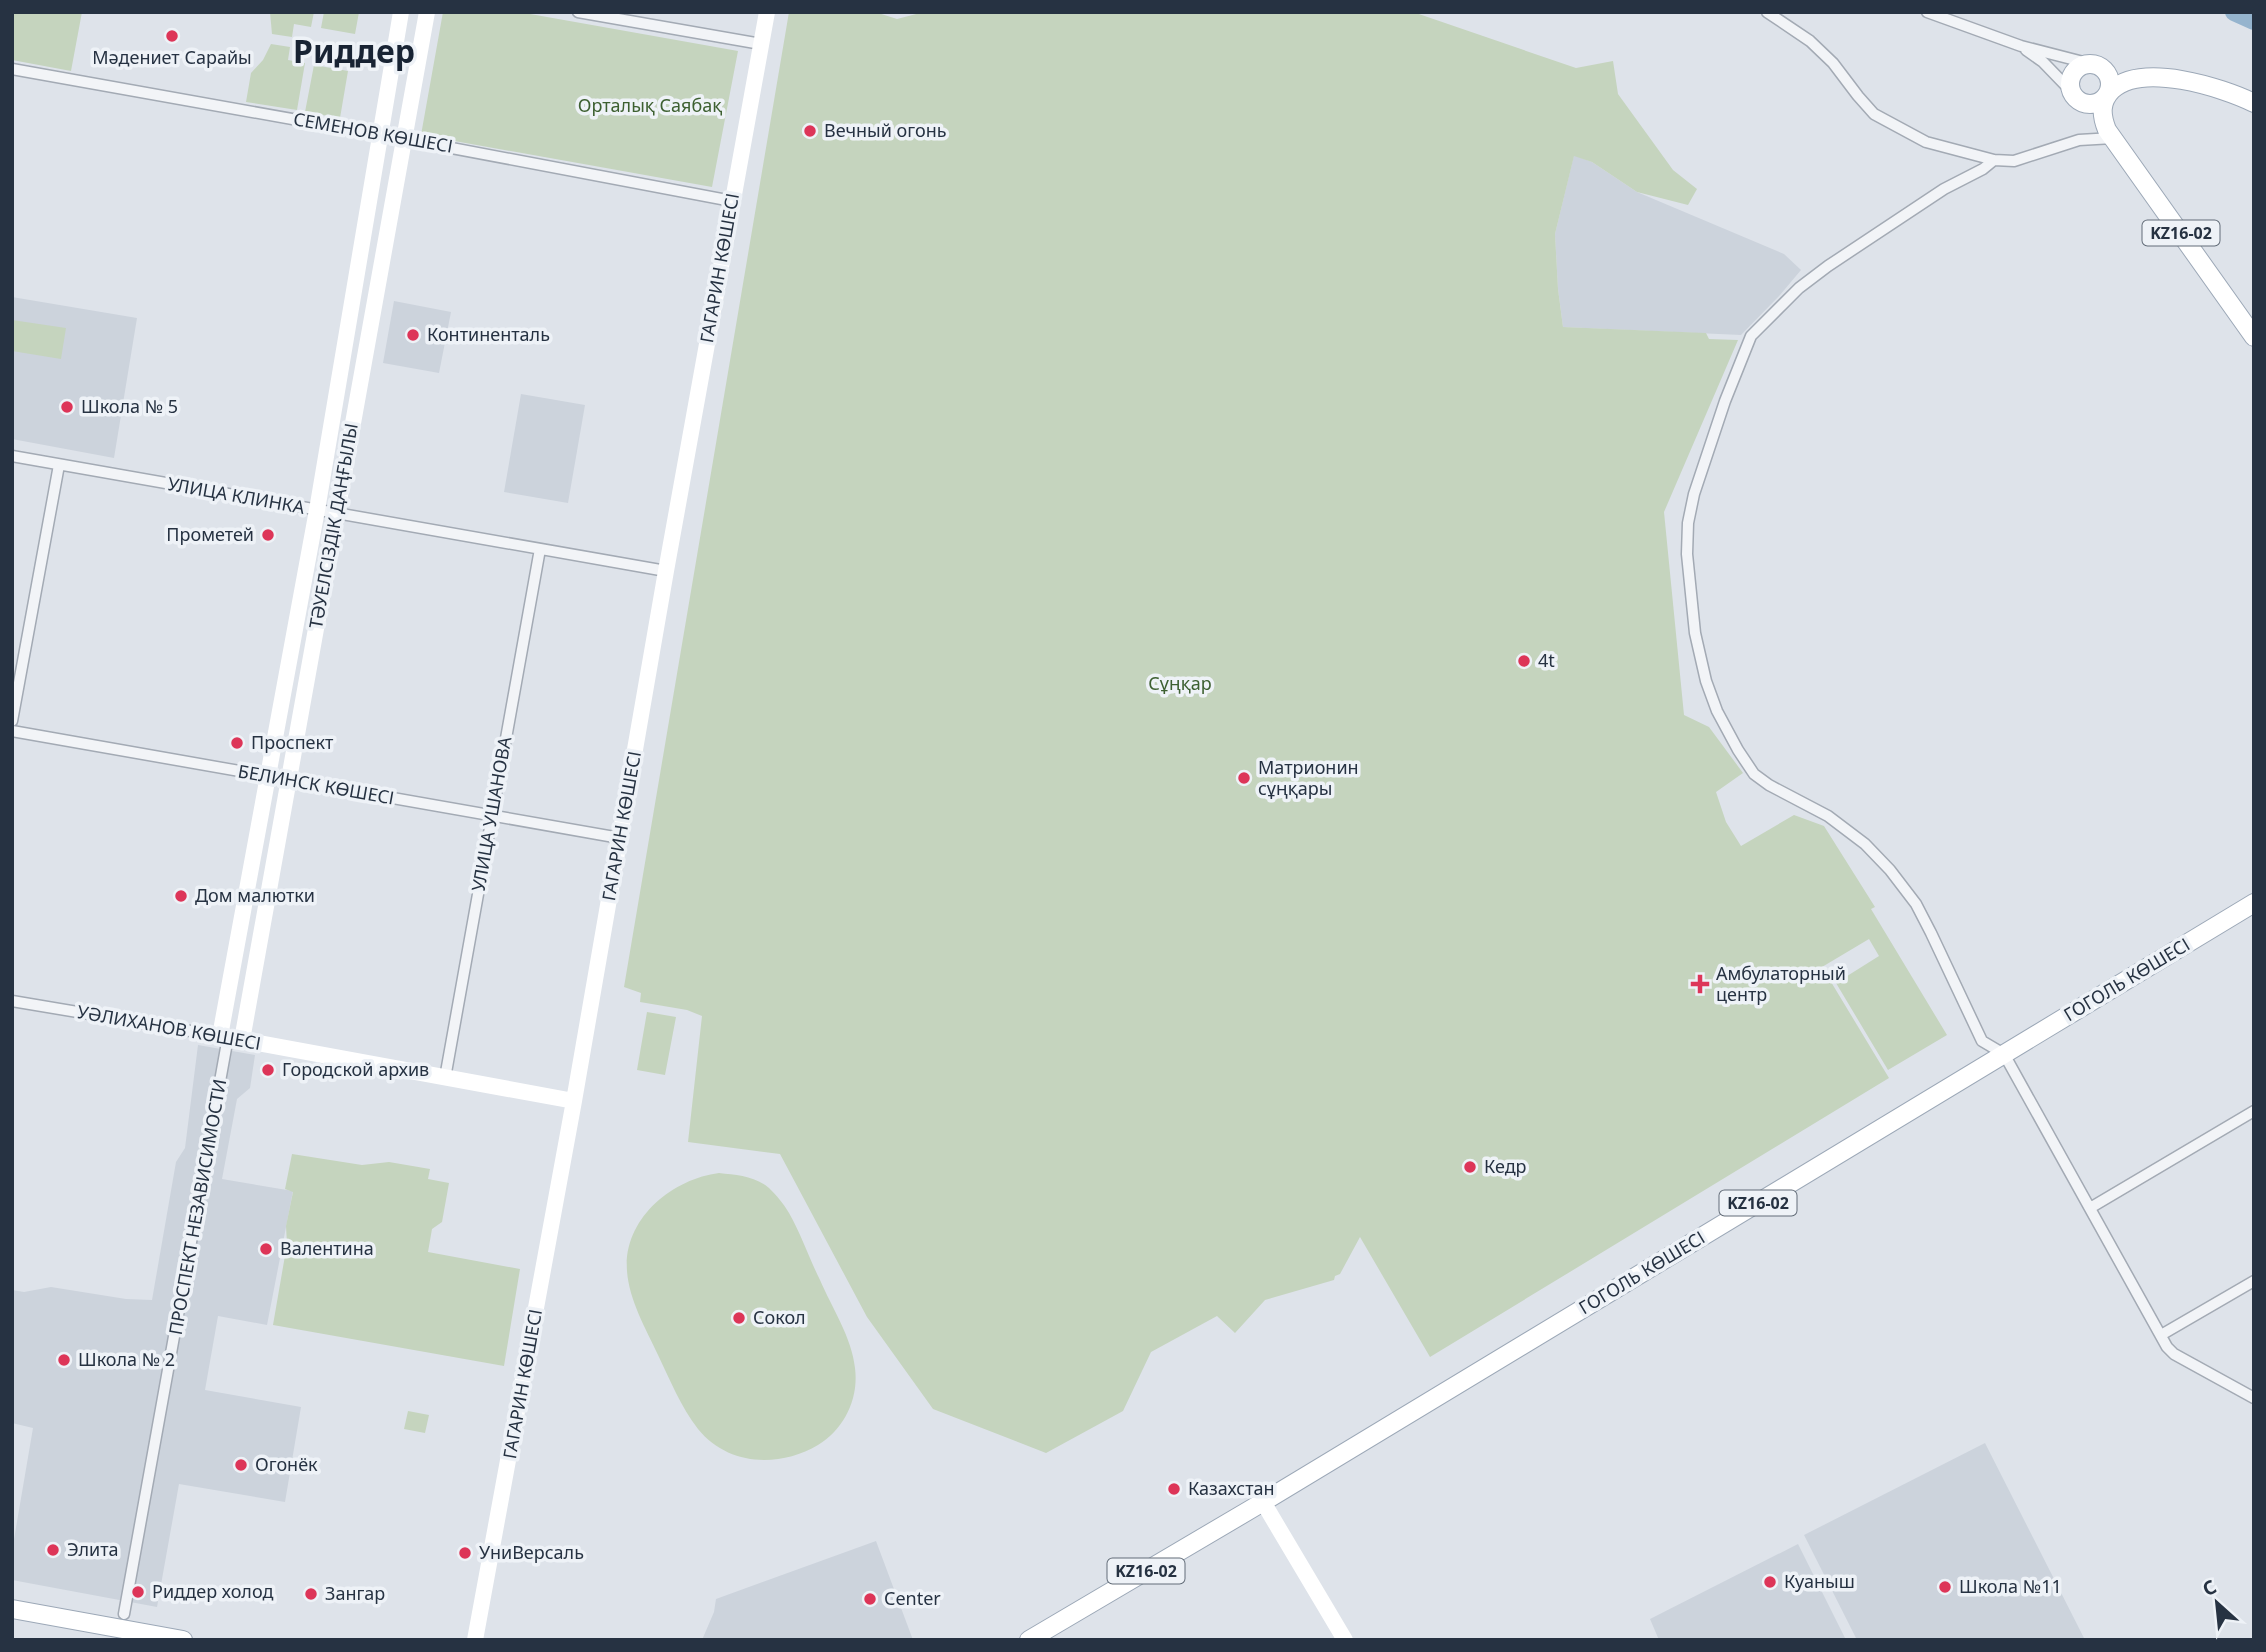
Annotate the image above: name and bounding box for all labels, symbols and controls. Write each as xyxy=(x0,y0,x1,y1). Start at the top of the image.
marker: Мәдениет Сарайы xyxy=(164,28,180,44)
district label: Риддер xyxy=(293,29,415,72)
place label: Мәдениет Сарайы xyxy=(92,45,252,69)
park label: Орталық Саябақ xyxy=(578,93,722,117)
street label: СЕМЕНОВ КӨШЕСІ xyxy=(292,106,455,158)
place label: Вечный огонь xyxy=(824,118,947,142)
marker: Вечный огонь xyxy=(802,123,818,139)
street label: ГАГАРИН КӨШЕСІ xyxy=(694,191,744,345)
road number: KZ16-02 xyxy=(2142,220,2220,246)
place label: Континенталь xyxy=(427,322,550,346)
marker: Континенталь xyxy=(405,327,421,343)
place label: Школа № 5 xyxy=(81,394,178,418)
marker: Школа № 5 xyxy=(59,399,75,415)
street label: ТӘУЕЛСІЗДІК ДАҢҒЫЛЫ xyxy=(303,421,363,630)
street label: УЛИЦА КЛИНКА xyxy=(166,471,307,519)
place label: Прометей xyxy=(166,522,254,546)
marker: Прометей xyxy=(260,527,276,543)
place label: 4t xyxy=(1538,648,1555,672)
marker: 4t xyxy=(1516,653,1532,669)
park label: Сұңқар xyxy=(1148,671,1212,695)
place label: Проспект xyxy=(251,730,334,754)
street label: УЛИЦА УШАНОВА xyxy=(466,734,517,893)
marker: Проспект xyxy=(229,735,245,751)
street label: ГАГАРИН КӨШЕСІ xyxy=(596,749,646,903)
place label: Матрионин сұңқары xyxy=(1258,755,1359,800)
street label: БЕЛИНСК КӨШЕСІ xyxy=(236,758,396,810)
marker: Матрионин сұңқары xyxy=(1236,770,1252,786)
place label: Дом малютки xyxy=(195,883,315,907)
marker: Дом малютки xyxy=(173,888,189,904)
street label: ГОГОЛЬ КӨШЕСІ xyxy=(2059,932,2194,1026)
place label: Амбулаторный центр xyxy=(1716,961,1846,1006)
marker: Амбулаторный центр xyxy=(1690,974,1710,994)
street label: УӘЛИХАНОВ КӨШЕСІ xyxy=(75,999,263,1055)
place label: Городской архив xyxy=(282,1057,429,1081)
marker: Городской архив xyxy=(260,1062,276,1078)
street label: ПРОСПЕКТ НЕЗАВИСИМОСТИ xyxy=(163,1077,231,1337)
place label: Кедр xyxy=(1484,1154,1527,1178)
marker: Кедр xyxy=(1462,1159,1478,1175)
road number: KZ16-02 xyxy=(1720,1190,1796,1216)
street label: ГОГОЛЬ КӨШЕСІ xyxy=(1574,1225,1709,1319)
place label: Валентина xyxy=(280,1236,374,1260)
marker: Валентина xyxy=(258,1241,274,1257)
place label: Сокол xyxy=(753,1305,806,1329)
street label: ГАГАРИН КӨШЕСІ xyxy=(497,1307,547,1461)
marker: Сокол xyxy=(731,1310,747,1326)
place label: Школа № 2 xyxy=(78,1347,175,1371)
marker: Школа № 2 xyxy=(56,1352,72,1368)
place label: Огонёк xyxy=(255,1452,318,1476)
marker: Огонёк xyxy=(233,1457,249,1473)
place label: Казахстан xyxy=(1188,1476,1275,1500)
marker: Казахстан xyxy=(1166,1481,1182,1497)
place label: Элита xyxy=(67,1537,119,1561)
place label: УниВерсаль xyxy=(479,1540,584,1564)
marker: Элита xyxy=(45,1542,61,1558)
marker: УниВерсаль xyxy=(457,1545,473,1561)
road number: KZ16-02 xyxy=(1108,1558,1184,1583)
north arrow xyxy=(2182,1568,2252,1638)
place label: Куаныш xyxy=(1784,1569,1855,1593)
text: С xyxy=(2198,1573,2221,1602)
marker: Куаныш xyxy=(1762,1574,1778,1590)
place label: Школа №11 xyxy=(1959,1574,2062,1598)
place label: Риддер холод xyxy=(152,1579,273,1603)
marker: Школа №11 xyxy=(1937,1579,1953,1595)
place label: Зангар xyxy=(325,1581,385,1605)
marker: Риддер холод xyxy=(130,1584,146,1600)
marker: Зангар xyxy=(303,1586,319,1602)
place label: Center xyxy=(884,1586,941,1610)
marker: Center xyxy=(862,1591,878,1607)

